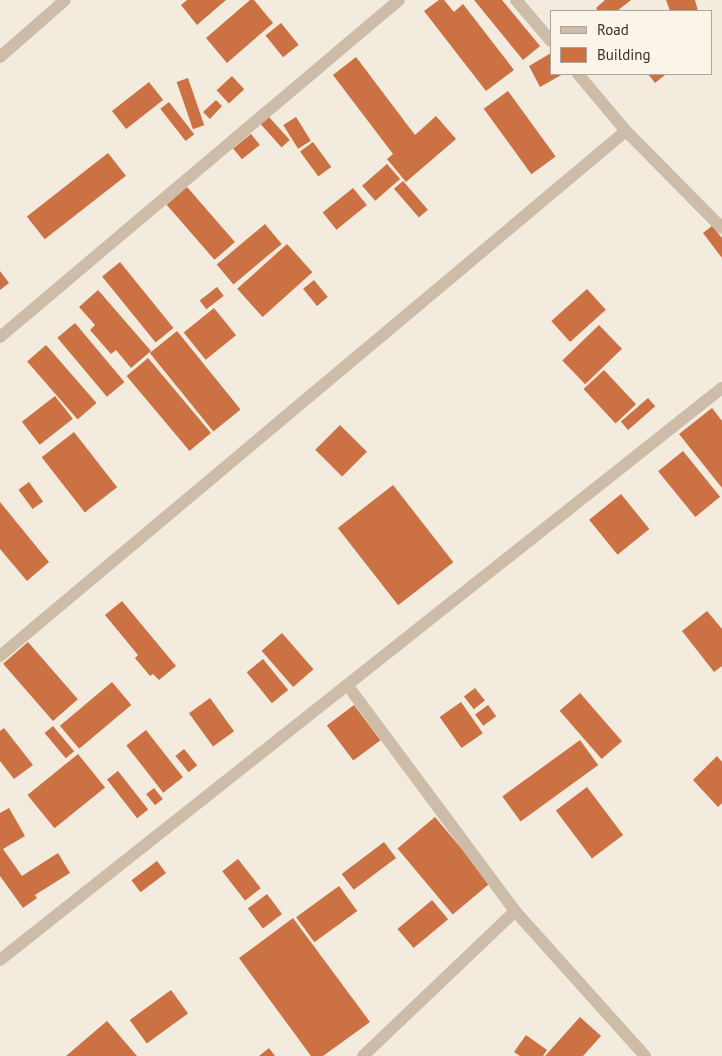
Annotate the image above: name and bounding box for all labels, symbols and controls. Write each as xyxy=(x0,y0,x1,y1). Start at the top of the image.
legend xyxy=(550,10,712,75)
text: Road xyxy=(597,20,629,39)
text: Building xyxy=(597,45,651,64)

